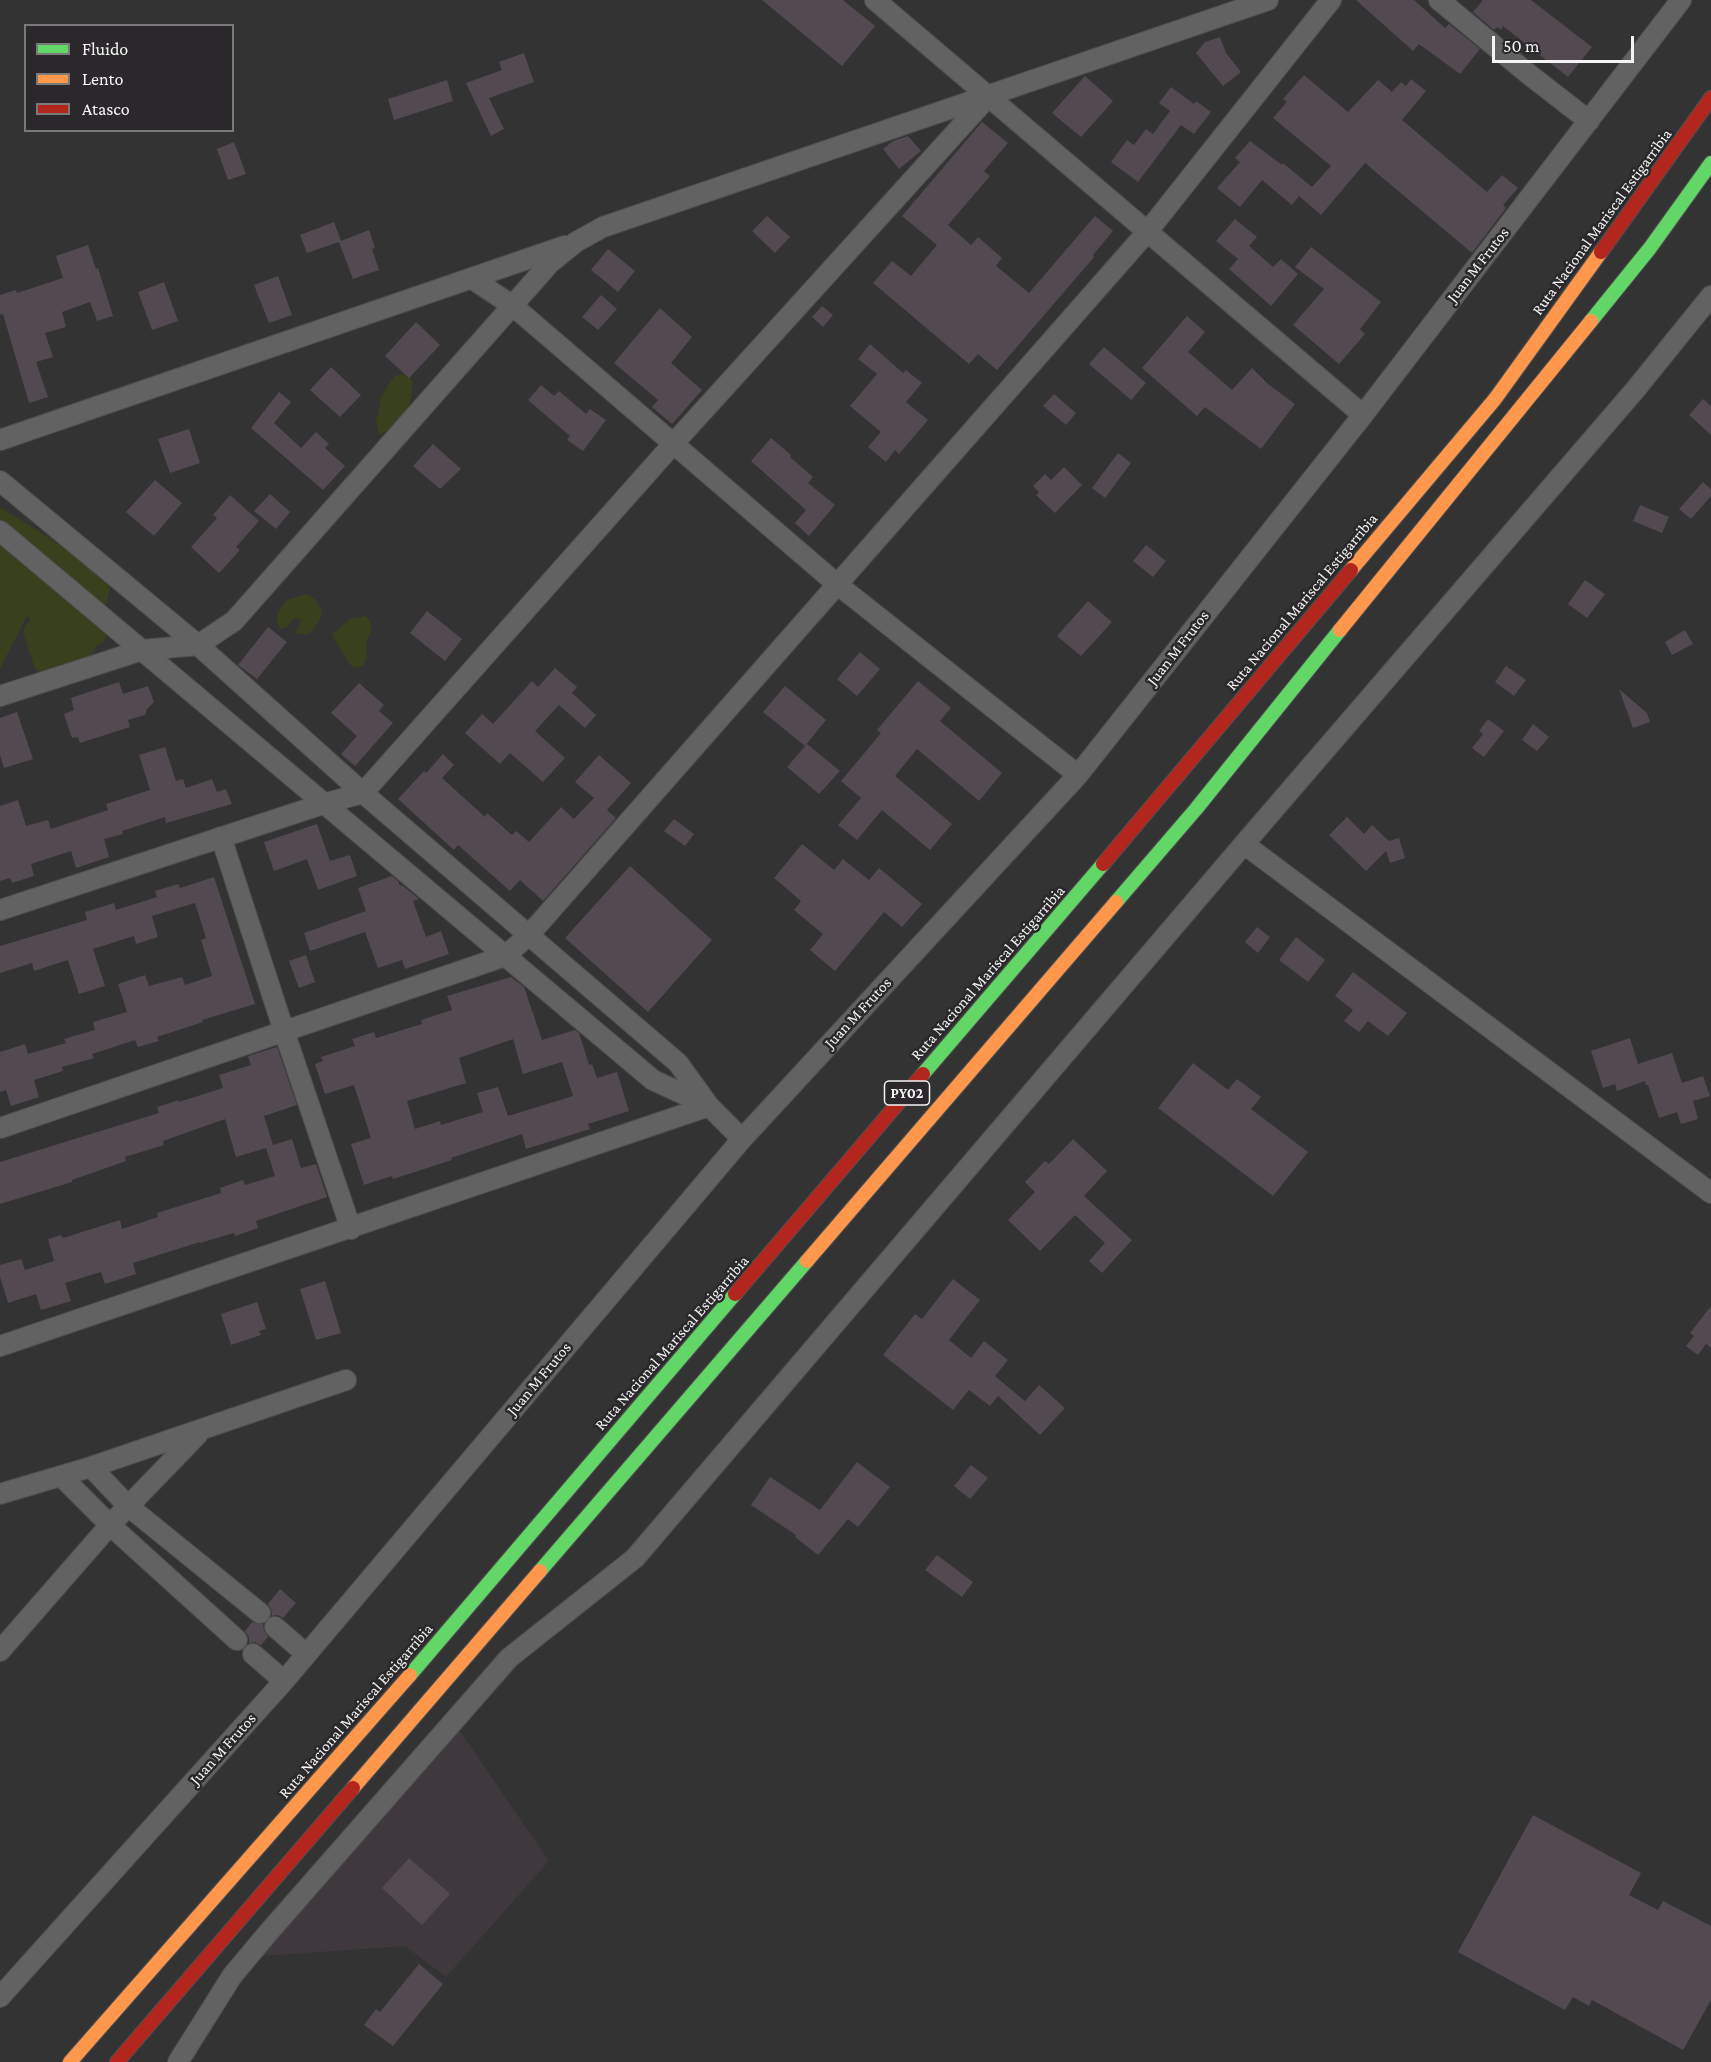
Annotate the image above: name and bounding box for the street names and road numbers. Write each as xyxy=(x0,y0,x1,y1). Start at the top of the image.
street label: Ruta Nacional Mariscal Estigarribia xyxy=(1528,125,1676,319)
street label: Juan M Frutos xyxy=(1443,224,1513,306)
street label: Ruta Nacional Mariscal Estigarribia xyxy=(1222,509,1382,695)
street label: Juan M Frutos xyxy=(1143,607,1213,689)
street label: Ruta Nacional Mariscal Estigarribia xyxy=(907,882,1069,1064)
street label: Juan M Frutos xyxy=(820,974,896,1052)
road number: PY02 xyxy=(884,1081,930,1105)
street label: Ruta Nacional Mariscal Estigarribia xyxy=(591,1252,753,1434)
street label: Juan M Frutos xyxy=(503,1338,575,1420)
street label: Ruta Nacional Mariscal Estigarribia xyxy=(275,1620,437,1802)
street label: Juan M Frutos xyxy=(186,1709,260,1789)

